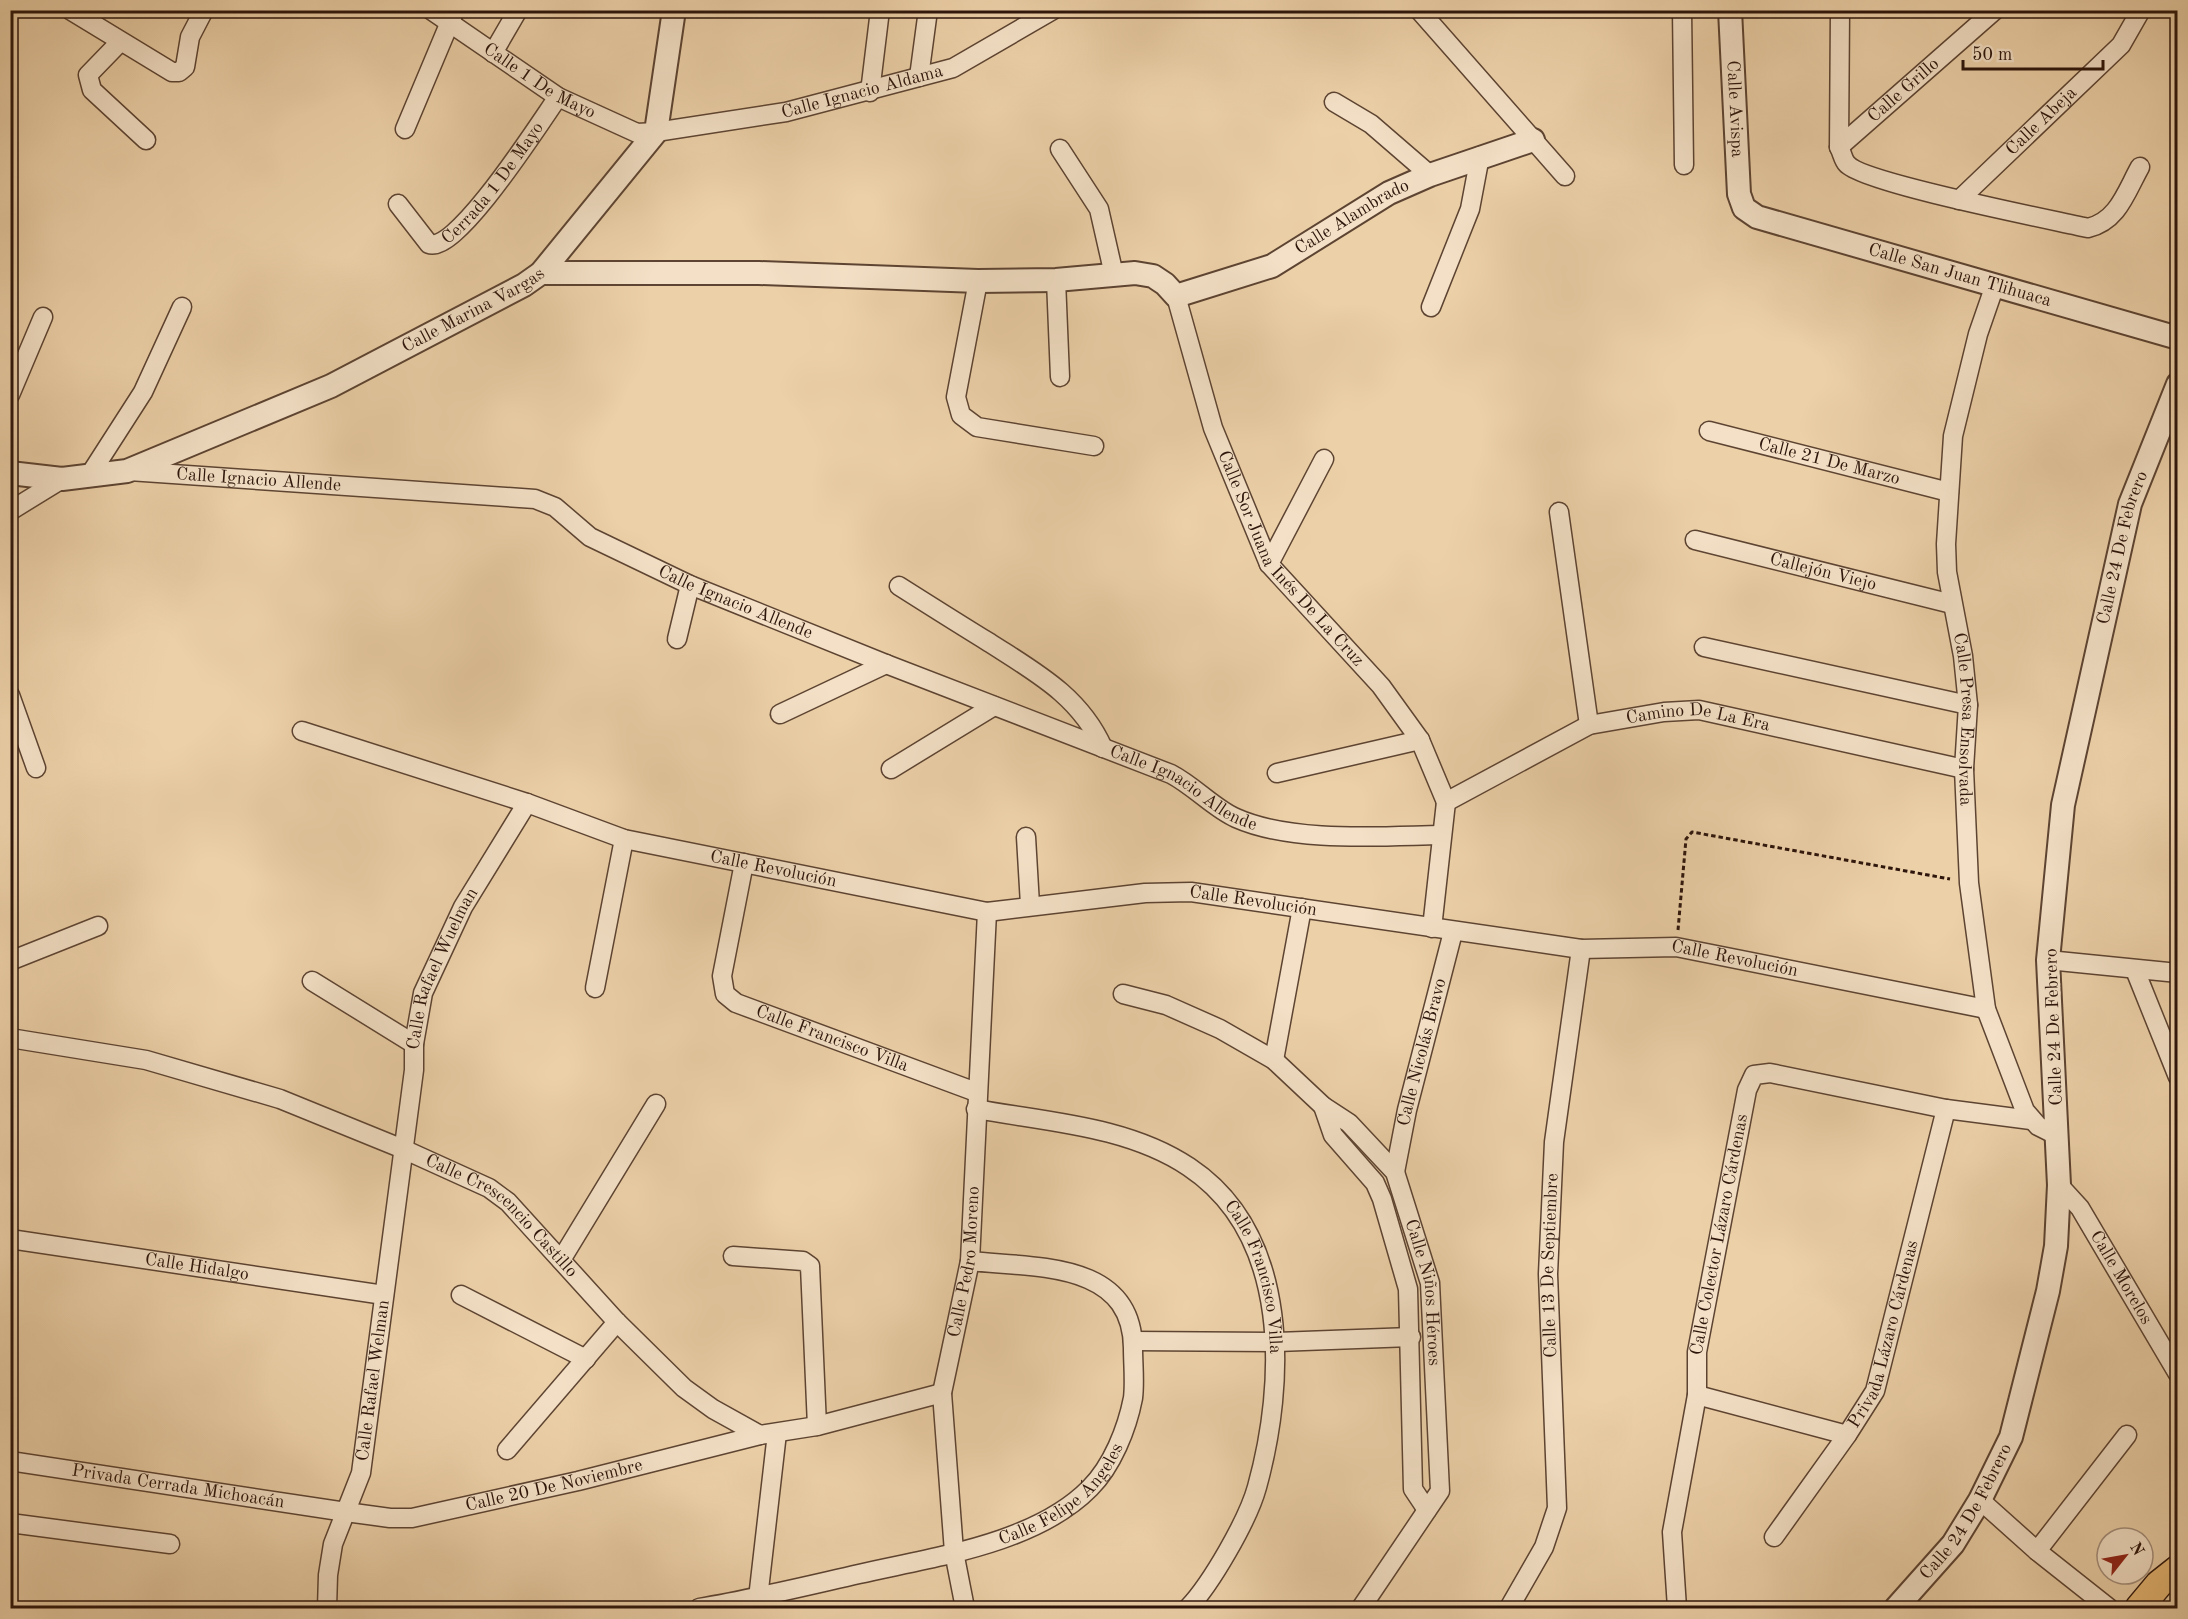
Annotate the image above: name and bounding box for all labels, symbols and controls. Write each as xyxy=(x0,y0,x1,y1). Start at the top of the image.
scale bar xyxy=(1963,33,2102,71)
street label: Calle 1 De Mayo xyxy=(480,40,598,122)
text: 50 m xyxy=(1972,46,2012,64)
street label: Calle Grillo xyxy=(1865,54,1943,126)
street label: Calle Avispa xyxy=(1723,60,1746,158)
street label: Calle Ignacio Aldama xyxy=(779,62,945,122)
street label: Calle Abeja xyxy=(2003,84,2080,159)
street label: Cerrada 1 De Mayo xyxy=(438,119,547,248)
street label: Calle Alambrado xyxy=(1292,176,1412,258)
street label: Calle San Juan Tlihuaca xyxy=(1866,240,2054,310)
street label: Calle Marina Vargas xyxy=(399,264,548,356)
street label: Calle 21 De Marzo xyxy=(1756,435,1902,488)
street label: Calle Sor Juana Inés De La Cruz xyxy=(1214,448,1367,670)
street label: Calle Ignacio Allende xyxy=(176,465,342,495)
street label: Calle 24 De Febrero xyxy=(2094,468,2151,626)
street label: Callejón Viejo xyxy=(1768,550,1878,594)
street label: Calle Ignacio Allende xyxy=(655,562,815,642)
street label: Calle Presa Ensolvada xyxy=(1950,631,1977,806)
street label: Camino De La Era xyxy=(1625,701,1772,735)
street label: Calle Ignacio Allende xyxy=(1107,742,1259,834)
street label: Calle Revolución xyxy=(708,848,838,891)
street label: Calle Revolución xyxy=(1188,883,1318,919)
street label: Calle Rafael Wuelman xyxy=(404,884,482,1051)
street label: Calle Revolución xyxy=(1670,937,1800,980)
street label: Calle 24 De Febrero xyxy=(2042,948,2066,1106)
street label: Calle Nicolás Bravo xyxy=(1395,976,1450,1128)
street label: Calle Francisco Villa xyxy=(753,1002,911,1075)
street label: Calle Colector Lázaro Cárdenas xyxy=(1688,1112,1751,1357)
street label: Calle Crescencio Castillo xyxy=(422,1151,581,1281)
street label: Calle 13 De Septiembre xyxy=(1539,1173,1562,1358)
street label: Calle Pedro Moreno xyxy=(945,1186,983,1339)
street label: Calle Francisco Villa xyxy=(1221,1197,1284,1354)
street label: Calle Niños Héroes xyxy=(1402,1217,1443,1367)
street label: Calle Morelos xyxy=(2087,1228,2156,1328)
street label: Privada Lázaro Cárdenas xyxy=(1845,1238,1922,1432)
street label: Calle Hidalgo xyxy=(144,1250,250,1284)
street label: Calle Rafael Welman xyxy=(354,1299,393,1462)
street label: Calle Felipe Ángeles xyxy=(996,1440,1127,1549)
street label: Calle 24 De Febrero xyxy=(1917,1441,2015,1583)
street label: Calle 20 De Noviembre xyxy=(464,1456,645,1515)
street label: Privada Cerrada Michoacán xyxy=(70,1461,286,1512)
north arrow xyxy=(2095,1526,2155,1586)
text: N xyxy=(2126,1540,2147,1559)

